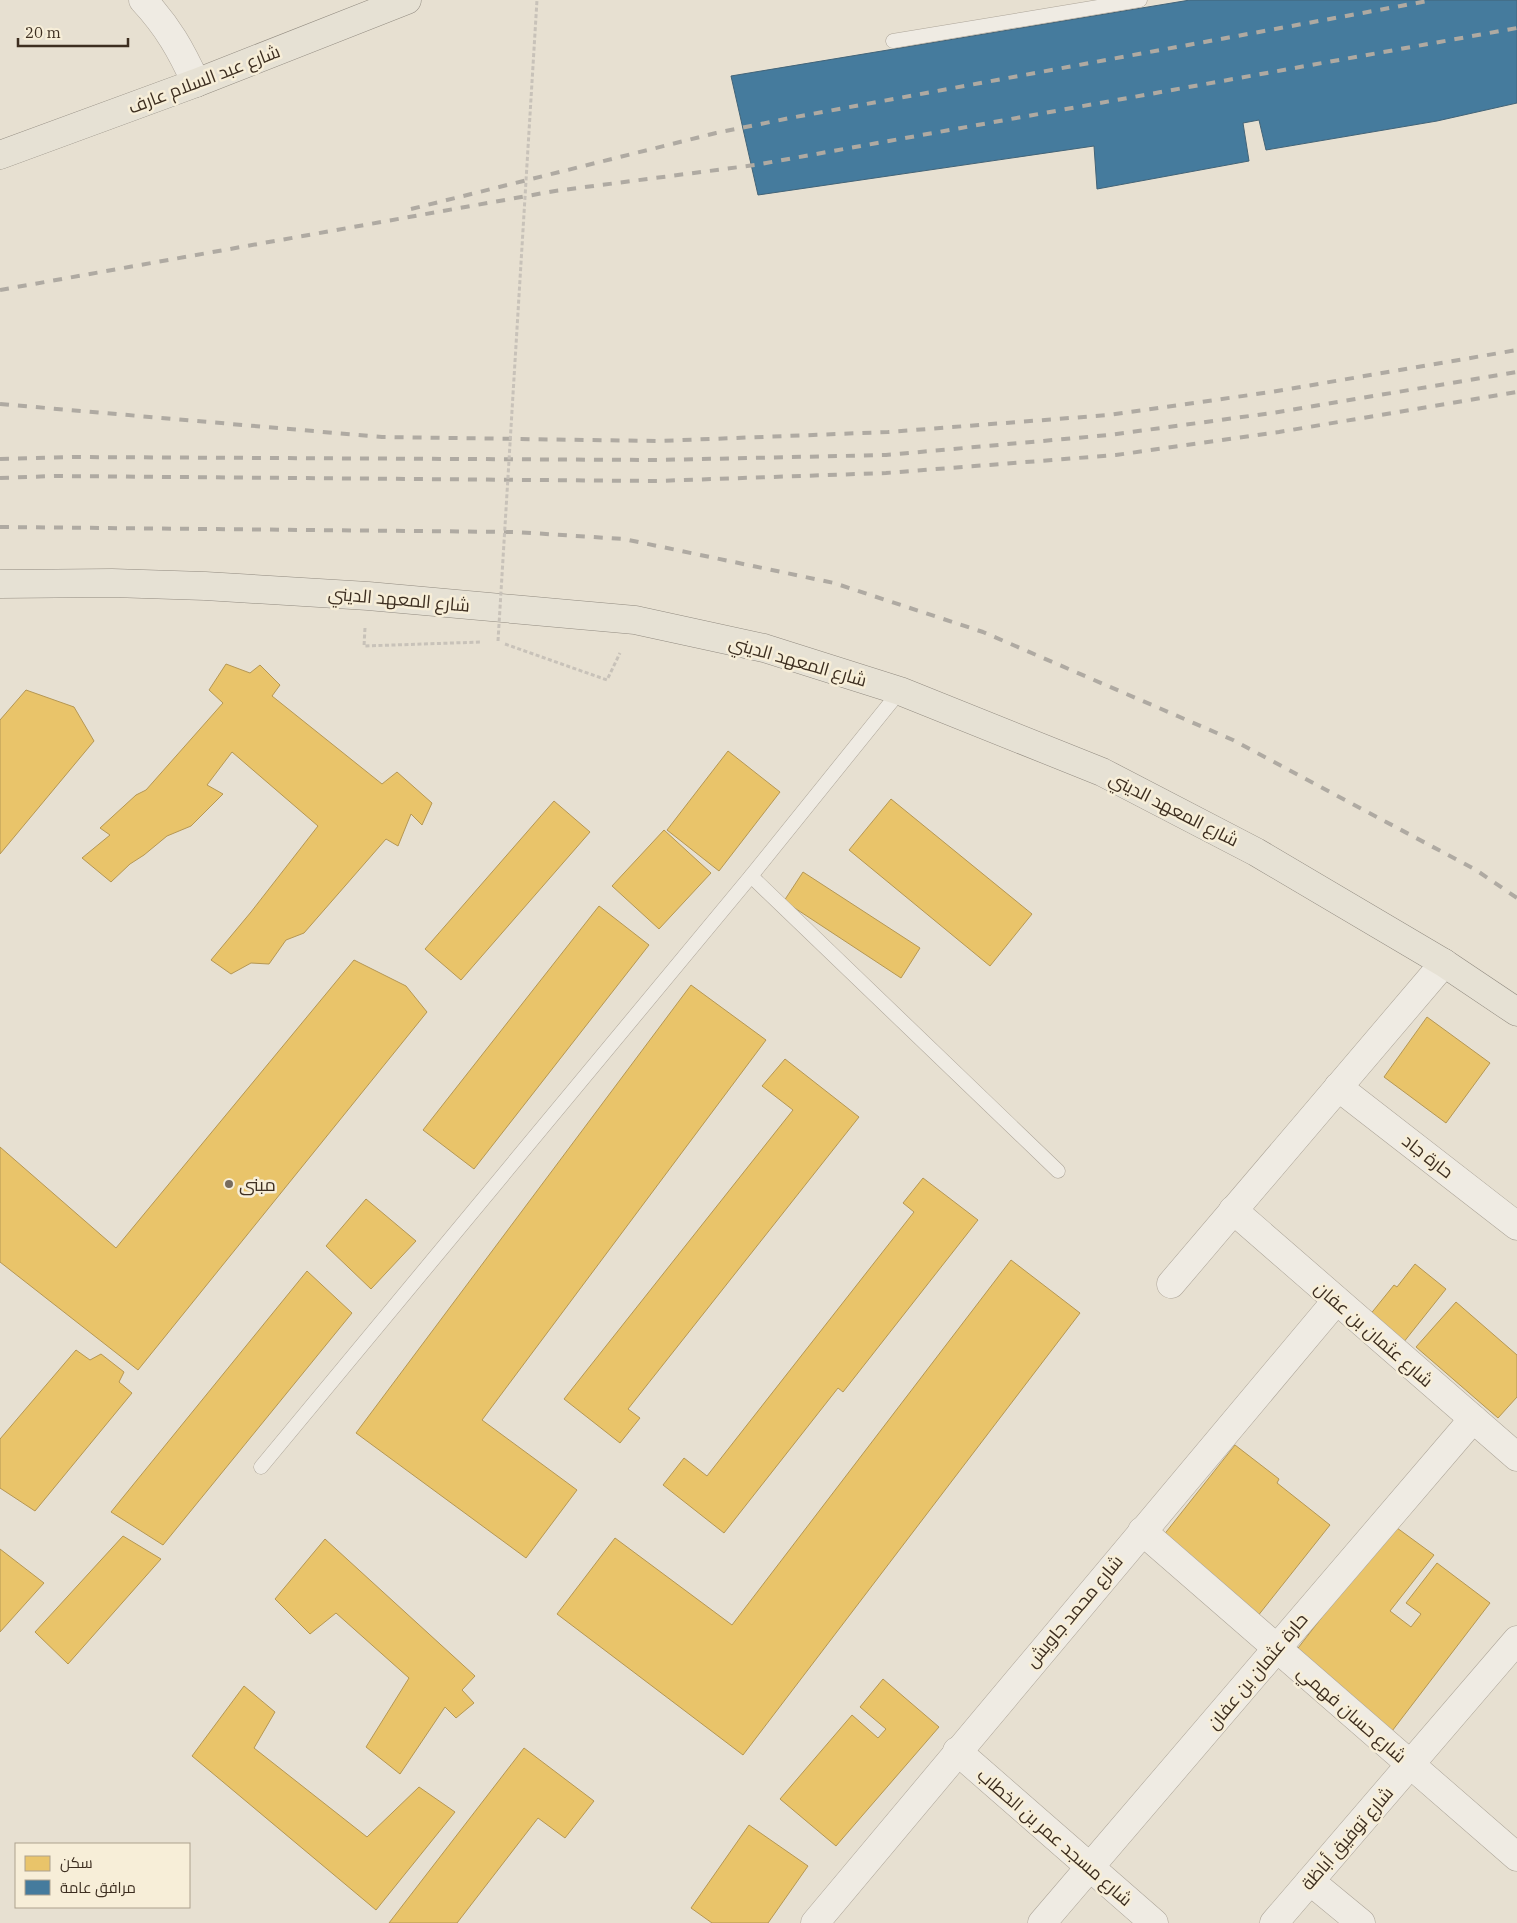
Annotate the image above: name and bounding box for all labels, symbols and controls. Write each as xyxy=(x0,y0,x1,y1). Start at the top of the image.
scale bar xyxy=(18,15,128,47)
text: 20 m xyxy=(25,23,61,42)
street label: شارع عبد السلام عارف xyxy=(125,39,284,119)
street label: شارع المعهد الديني xyxy=(327,581,471,620)
street label: شارع المعهد الديني xyxy=(726,630,870,695)
street label: شارع المعهد الديني xyxy=(1104,766,1243,854)
street label: حارة جاد xyxy=(1398,1129,1458,1183)
place label: مبنى xyxy=(239,1173,276,1196)
marker: مبنى xyxy=(223,1178,235,1190)
street label: شارع عثمان بن عفان xyxy=(1309,1276,1438,1393)
street label: شارع محمد جاويش xyxy=(1020,1550,1129,1673)
street label: حارة عثمان بن عفان xyxy=(1201,1608,1313,1734)
street label: شارع حسان فهمي xyxy=(1291,1660,1411,1770)
street label: شارع مسجد عمر بن الخطاب xyxy=(972,1763,1137,1911)
street label: شارع توفيق أباظة xyxy=(1296,1782,1399,1895)
legend xyxy=(15,1843,190,1908)
text: سكن xyxy=(60,1853,93,1873)
text: مرافق عامة xyxy=(60,1878,136,1898)

